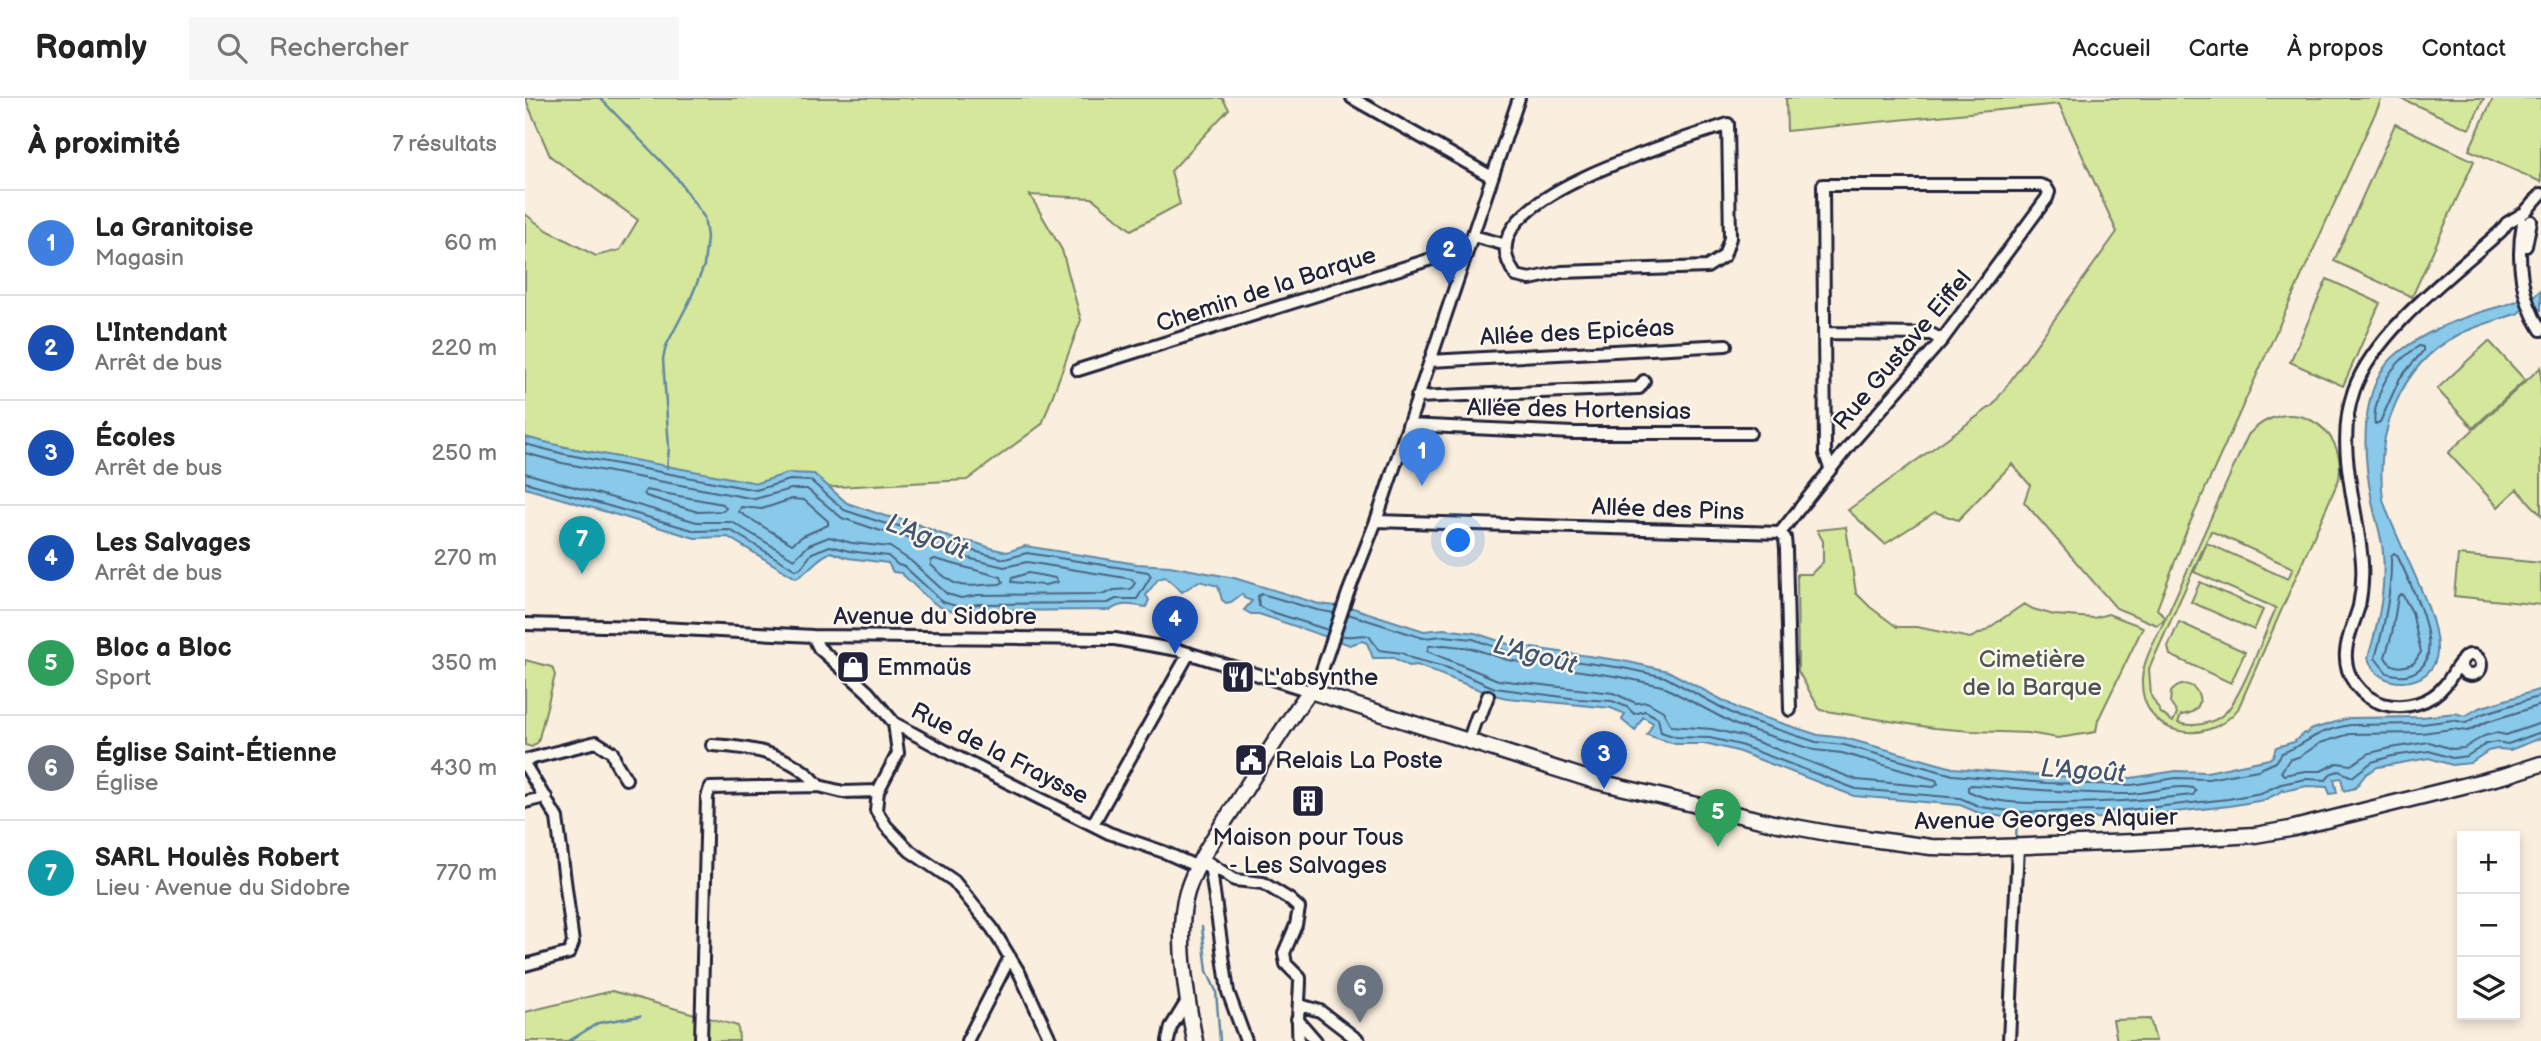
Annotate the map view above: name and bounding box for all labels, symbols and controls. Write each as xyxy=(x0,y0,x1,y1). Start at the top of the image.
search box xyxy=(189,17,679,80)
text: Roamly xyxy=(35,28,147,68)
icon: search xyxy=(213,29,251,67)
text: Rechercher xyxy=(269,33,408,64)
text: Accueil xyxy=(2072,34,2151,63)
text: Carte xyxy=(2189,34,2249,63)
text: À propos xyxy=(2287,34,2383,63)
text: Contact xyxy=(2421,34,2506,63)
text: À proximité xyxy=(28,126,180,162)
text: 7 résultats xyxy=(392,130,497,158)
text: La Granitoise xyxy=(95,213,253,244)
pin: 2 xyxy=(1426,227,1472,285)
text: 1 xyxy=(46,229,56,257)
text: 60 m xyxy=(444,229,497,257)
street label: Chemin de la Barque xyxy=(1152,240,1380,339)
text: Magasin xyxy=(95,244,184,272)
street label: Rue Gustave Eiffel xyxy=(1827,264,1978,436)
street label: Allée des Epicéas xyxy=(1479,313,1675,352)
text: L'Intendant xyxy=(95,318,227,349)
text: 2 xyxy=(44,334,58,362)
text: 220 m xyxy=(431,334,497,362)
text: Arrêt de bus xyxy=(95,349,222,377)
street label: Allée des Hortensias xyxy=(1467,393,1691,426)
text: Écoles xyxy=(95,423,175,454)
pin: 1 xyxy=(1399,428,1445,486)
text: 3 xyxy=(44,439,58,467)
text: 250 m xyxy=(431,439,497,467)
text: Arrêt de bus xyxy=(95,454,222,482)
street label: Allée des Pins xyxy=(1591,492,1745,527)
water label: L'Agoût xyxy=(881,508,973,567)
pin: 7 xyxy=(559,516,605,574)
your location xyxy=(1441,523,1475,557)
text: Les Salvages xyxy=(95,528,251,559)
text: 4 xyxy=(44,544,58,572)
text: 270 m xyxy=(433,544,497,572)
text: Arrêt de bus xyxy=(95,559,222,587)
pin: 4 xyxy=(1152,596,1198,654)
street label: Avenue du Sidobre xyxy=(833,602,1037,631)
water label: L'Agoût xyxy=(1490,629,1581,682)
text: Bloc a Bloc xyxy=(95,633,232,664)
park label: Cimetière de la Barque xyxy=(1962,645,2102,702)
shop icon: Emmaüs xyxy=(834,648,872,686)
text: 5 xyxy=(44,649,58,677)
text: 350 m xyxy=(431,649,497,677)
place label: Emmaüs xyxy=(877,653,972,682)
restaurant icon: L'absynthe xyxy=(1219,658,1257,696)
place label: L'absynthe xyxy=(1263,663,1378,692)
text: Sport xyxy=(95,664,151,692)
street label: Rue de la Fraysse xyxy=(906,696,1093,811)
pin: 3 xyxy=(1581,731,1627,789)
text: Église Saint-Étienne xyxy=(95,738,337,769)
public building icon: Relais La Poste xyxy=(1232,741,1270,779)
place label: Relais La Poste xyxy=(1275,746,1443,775)
water label: L'Agoût xyxy=(2039,753,2127,790)
text: 6 xyxy=(44,754,58,782)
text: 430 m xyxy=(430,754,497,782)
text: Église xyxy=(95,769,158,797)
building icon: Maison pour Tous - Les Salvages xyxy=(1289,782,1327,820)
pin: 5 xyxy=(1695,789,1741,847)
street label: Avenue Georges Alquier xyxy=(1914,803,2178,836)
place label: Maison pour Tous - Les Salvages xyxy=(1212,823,1404,880)
map controls xyxy=(2457,831,2520,1020)
button: + xyxy=(2457,831,2520,894)
text: SARL Houlès Robert xyxy=(95,843,339,874)
text: 7 xyxy=(45,859,57,887)
text: 770 m xyxy=(436,859,497,887)
text: Lieu · Avenue du Sidobre xyxy=(95,874,350,902)
button: − xyxy=(2457,894,2520,957)
button: layers xyxy=(2457,957,2520,1020)
pin: 6 xyxy=(1337,965,1383,1023)

